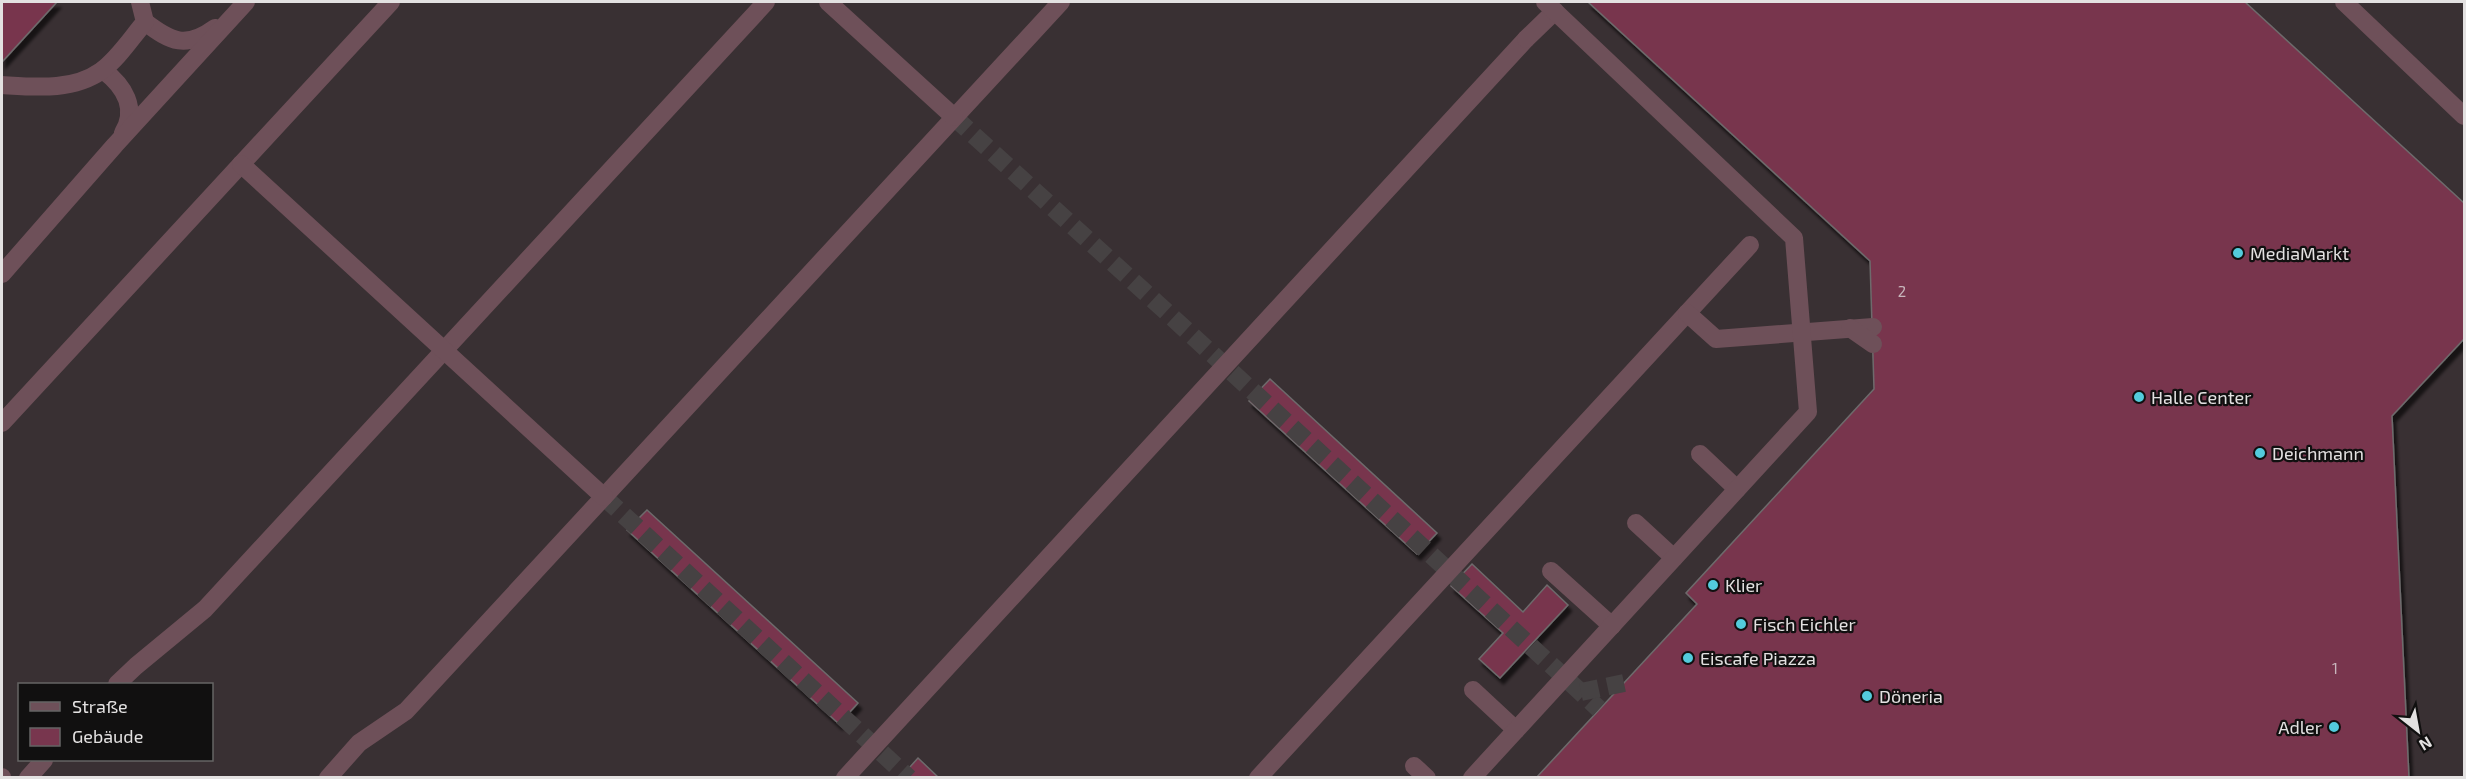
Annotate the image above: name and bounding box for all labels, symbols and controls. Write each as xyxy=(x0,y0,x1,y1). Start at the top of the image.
place label: MediaMarkt xyxy=(2250,242,2349,264)
marker: MediaMarkt xyxy=(2231,246,2245,260)
house number: 2 xyxy=(1898,282,1906,300)
place label: Halle Center xyxy=(2151,386,2251,408)
marker: Halle Center xyxy=(2132,390,2146,404)
place label: Deichmann xyxy=(2272,442,2364,464)
marker: Deichmann xyxy=(2253,446,2267,460)
place label: Klier xyxy=(1725,574,1762,596)
marker: Klier xyxy=(1706,578,1720,592)
place label: Fisch Eichler xyxy=(1753,613,1856,635)
marker: Fisch Eichler xyxy=(1734,617,1748,631)
place label: Eiscafe Piazza xyxy=(1700,647,1816,669)
marker: Eiscafe Piazza xyxy=(1681,651,1695,665)
house number: 1 xyxy=(2332,659,2338,677)
legend xyxy=(18,683,213,761)
place label: Döneria xyxy=(1879,685,1943,707)
marker: Döneria xyxy=(1860,689,1874,703)
text: Straße xyxy=(72,695,128,717)
north arrow xyxy=(2388,701,2448,761)
place label: Adler xyxy=(2278,716,2322,738)
marker: Adler xyxy=(2327,720,2341,734)
text: Gebäude xyxy=(72,725,143,747)
text: N xyxy=(2416,733,2436,755)

